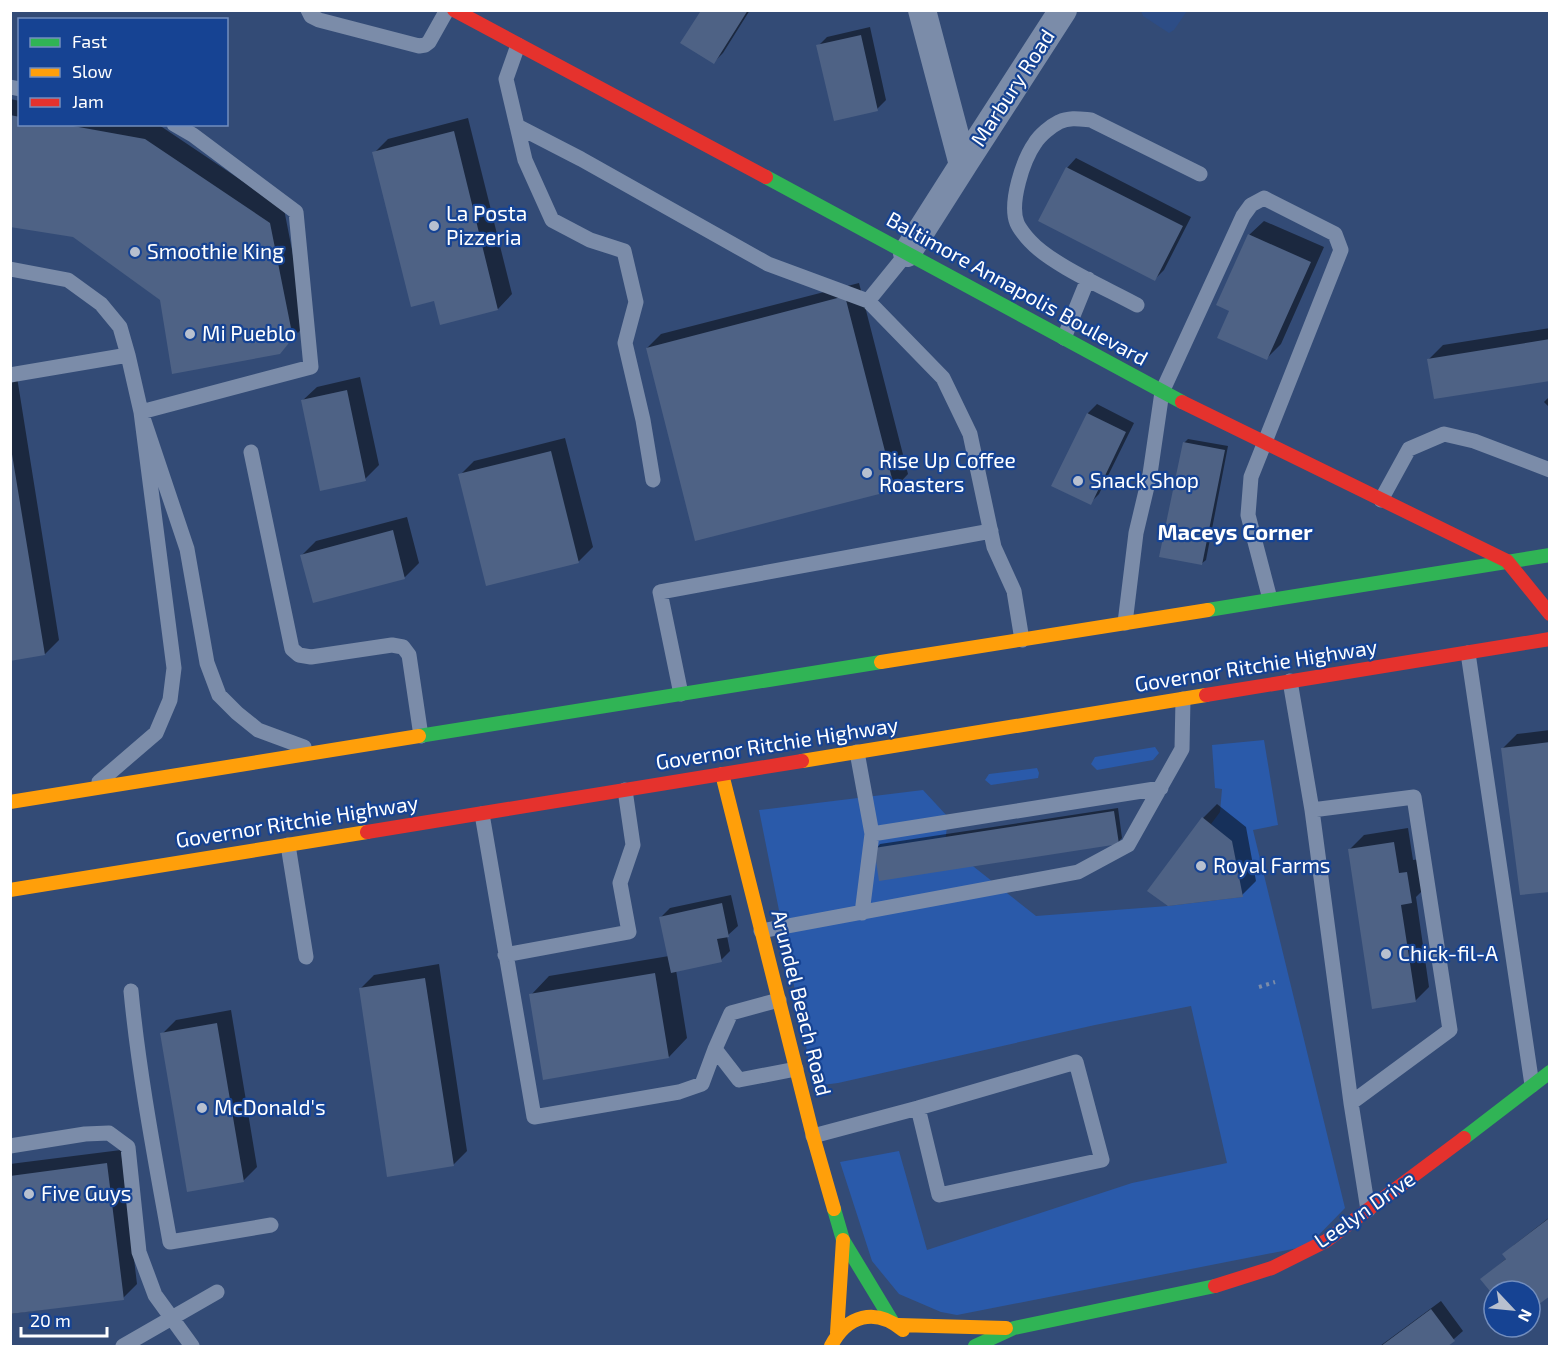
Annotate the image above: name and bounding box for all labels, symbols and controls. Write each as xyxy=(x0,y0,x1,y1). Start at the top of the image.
legend xyxy=(18,18,228,126)
street label: Marbury Road xyxy=(965,24,1059,150)
text: Fast xyxy=(72,30,107,52)
text: Slow xyxy=(72,60,113,82)
text: Jam xyxy=(72,90,104,112)
place label: La Posta Pizzeria xyxy=(446,200,527,249)
street label: Baltimore Annapolis Boulevard xyxy=(883,205,1153,370)
marker: La Posta Pizzeria xyxy=(427,219,441,233)
place label: Smoothie King xyxy=(147,238,284,263)
marker: Smoothie King xyxy=(128,245,142,259)
place label: Mi Pueblo xyxy=(202,320,296,345)
marker: Mi Pueblo xyxy=(183,327,197,341)
place label: Rise Up Coffee Roasters xyxy=(879,447,1016,496)
marker: Rise Up Coffee Roasters xyxy=(860,466,874,480)
place label: Snack Shop xyxy=(1090,467,1199,492)
marker: Snack Shop xyxy=(1071,474,1085,488)
district label: Maceys Corner xyxy=(1157,518,1313,545)
street label: Governor Ritchie Highway xyxy=(1133,633,1379,696)
street label: Governor Ritchie Highway xyxy=(654,711,900,774)
street label: Governor Ritchie Highway xyxy=(174,789,420,852)
place label: Royal Farms xyxy=(1213,852,1330,877)
marker: Royal Farms xyxy=(1194,859,1208,873)
street label: Arundel Beach Road xyxy=(767,907,838,1098)
place label: Chick-fil-A xyxy=(1398,940,1498,965)
marker: Chick-fil-A xyxy=(1379,947,1393,961)
place label: McDonald's xyxy=(214,1094,326,1119)
marker: McDonald's xyxy=(195,1101,209,1115)
street label: Leelyn Drive xyxy=(1309,1165,1419,1253)
place label: Five Guys xyxy=(41,1180,131,1205)
marker: Five Guys xyxy=(22,1187,36,1201)
north arrow xyxy=(1482,1279,1542,1339)
scale bar xyxy=(21,1300,106,1338)
text: N xyxy=(1515,1306,1537,1325)
text: 20 m xyxy=(30,1309,71,1331)

